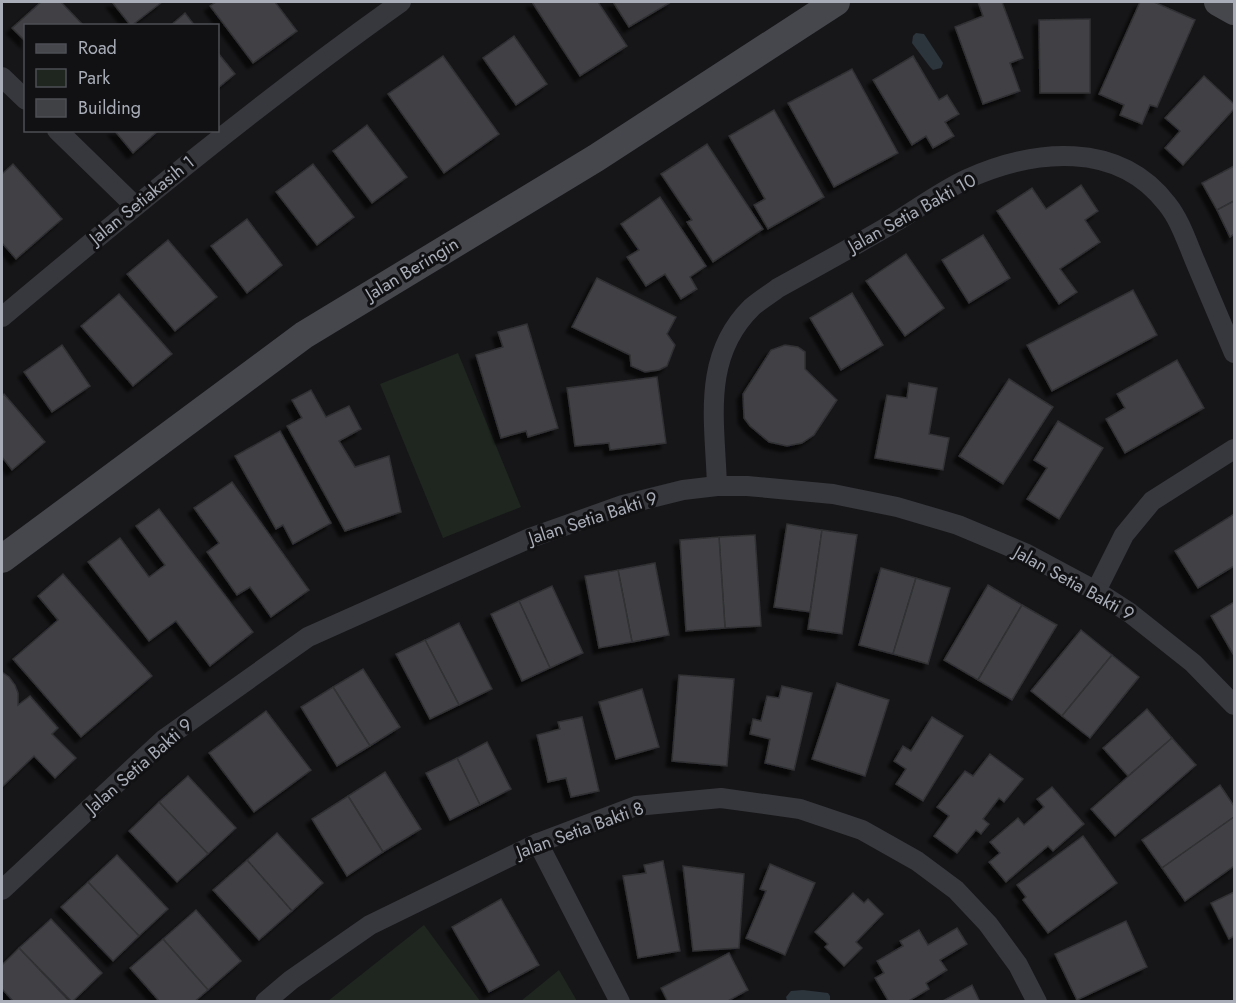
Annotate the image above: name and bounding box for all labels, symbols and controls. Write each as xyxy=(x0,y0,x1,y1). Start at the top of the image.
legend xyxy=(24,24,219,132)
text: Road xyxy=(78,35,117,61)
text: Park xyxy=(78,65,110,91)
text: Building xyxy=(78,95,141,121)
street label: Jalan Setiakasih 1 xyxy=(82,149,200,252)
street label: Jalan Setia Bakti 10 xyxy=(842,167,981,260)
street label: Jalan Beringin xyxy=(359,231,464,308)
street label: Jalan Setia Bakti 9 xyxy=(523,485,661,552)
street label: Jalan Setia Bakti 9 xyxy=(1007,538,1139,627)
street label: Jalan Setia Bakti 9 xyxy=(78,712,198,821)
street label: Jalan Setia Bakti 8 xyxy=(511,795,647,866)

